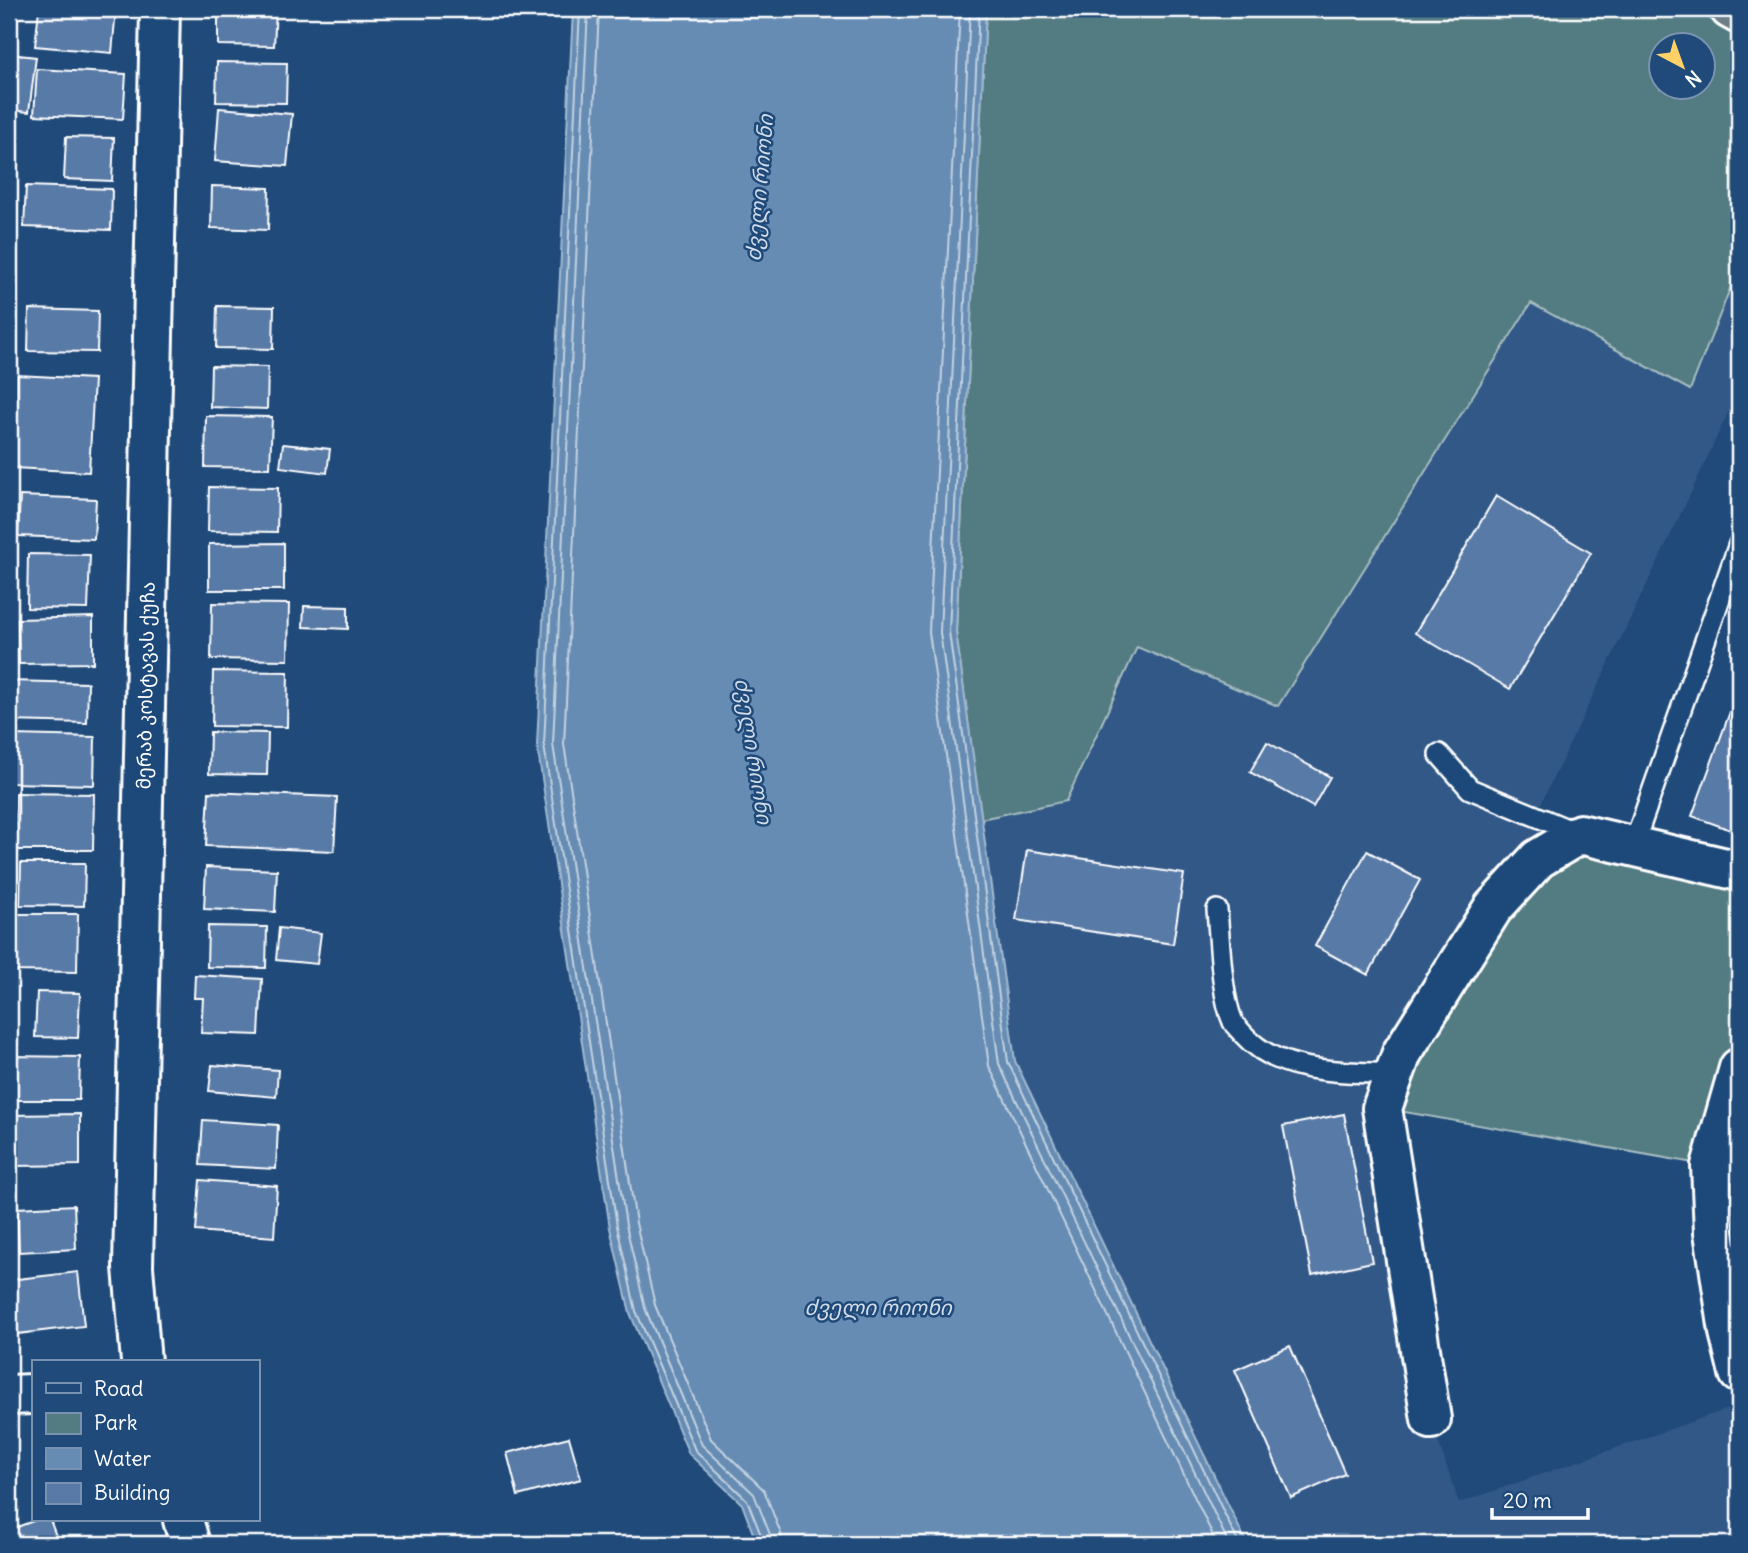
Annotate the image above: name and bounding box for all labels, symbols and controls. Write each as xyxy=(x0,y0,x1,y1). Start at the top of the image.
north arrow xyxy=(1646,32,1716,102)
text: N xyxy=(1680,65,1706,92)
water label: ძველი რიონი xyxy=(740,112,779,263)
street label: მერაბ კოსტავას ქუჩა xyxy=(131,581,160,790)
water label: ძველი რიონი xyxy=(729,676,778,827)
water label: ძველი რიონი xyxy=(804,1294,953,1321)
legend xyxy=(32,1360,259,1522)
text: Road xyxy=(94,1375,143,1402)
text: Park xyxy=(94,1409,137,1436)
text: Water xyxy=(94,1445,152,1472)
scale bar xyxy=(1492,1476,1589,1520)
text: Building xyxy=(94,1479,170,1506)
text: 20 m xyxy=(1503,1487,1552,1514)

